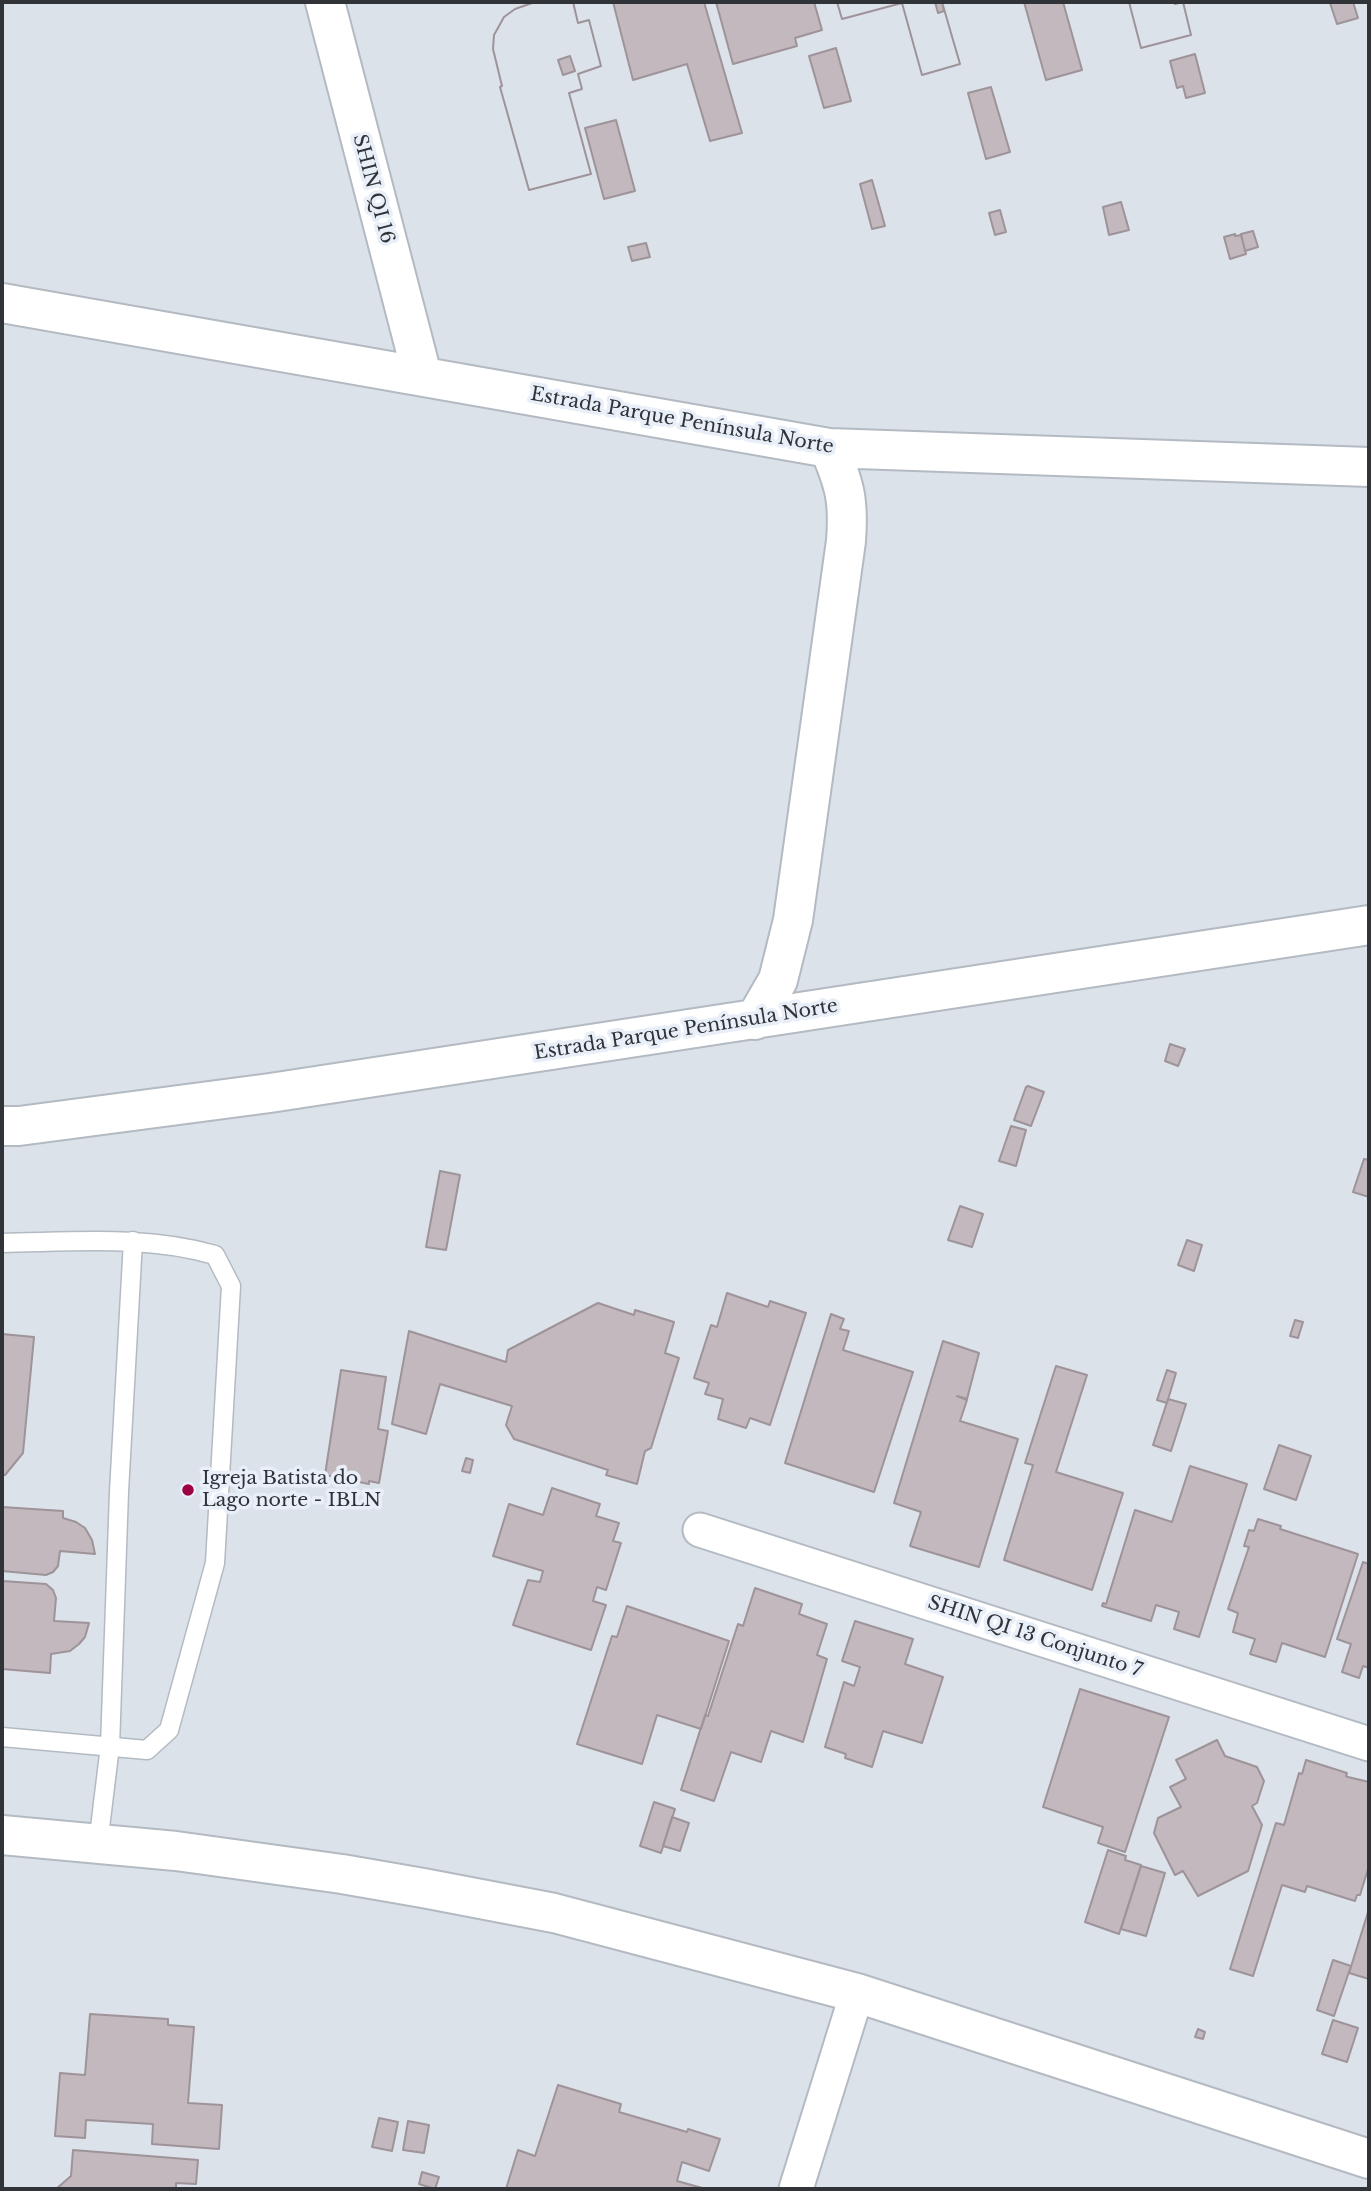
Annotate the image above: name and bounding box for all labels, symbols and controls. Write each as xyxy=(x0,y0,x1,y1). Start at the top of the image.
street label: SHIN QI 16 xyxy=(347,132,399,246)
street label: Estrada Parque Península Norte xyxy=(529,383,835,459)
street label: Estrada Parque Península Norte xyxy=(532,995,840,1065)
place label: Igreja Batista do Lago norte - IBLN xyxy=(202,1468,381,1512)
marker: Igreja Batista do Lago norte - IBLN xyxy=(180,1482,196,1498)
street label: SHIN QI 13 Conjunto 7 xyxy=(925,1592,1145,1682)

